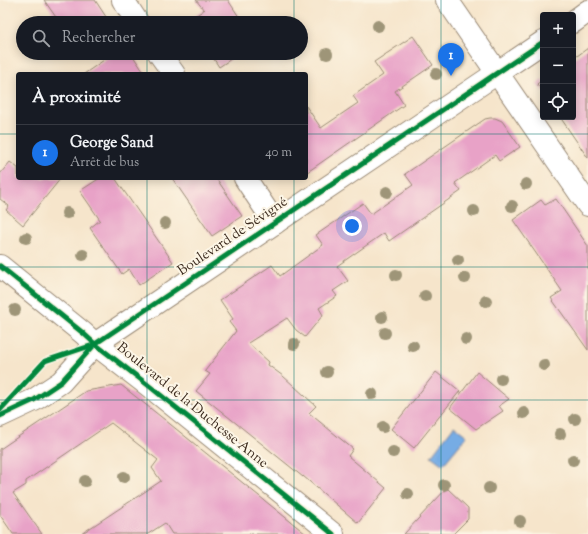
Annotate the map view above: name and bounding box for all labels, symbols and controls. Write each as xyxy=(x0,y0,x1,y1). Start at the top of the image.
map controls xyxy=(540,12,576,120)
button: + xyxy=(540,12,576,48)
search box xyxy=(16,16,308,60)
icon: search xyxy=(30,27,52,49)
text: Rechercher xyxy=(62,28,135,49)
pin: 1 xyxy=(438,43,464,76)
button: − xyxy=(540,48,576,84)
button: locate xyxy=(540,84,576,120)
text: À proximité xyxy=(32,86,121,110)
text: George Sand xyxy=(70,133,154,154)
text: 1 xyxy=(43,144,47,162)
text: 40 m xyxy=(265,144,292,162)
text: Arrêt de bus xyxy=(70,154,139,172)
street label: Boulevard de Sévigné xyxy=(174,193,292,281)
your location xyxy=(342,216,362,236)
street label: Boulevard de la Duchesse Anne xyxy=(112,339,272,473)

